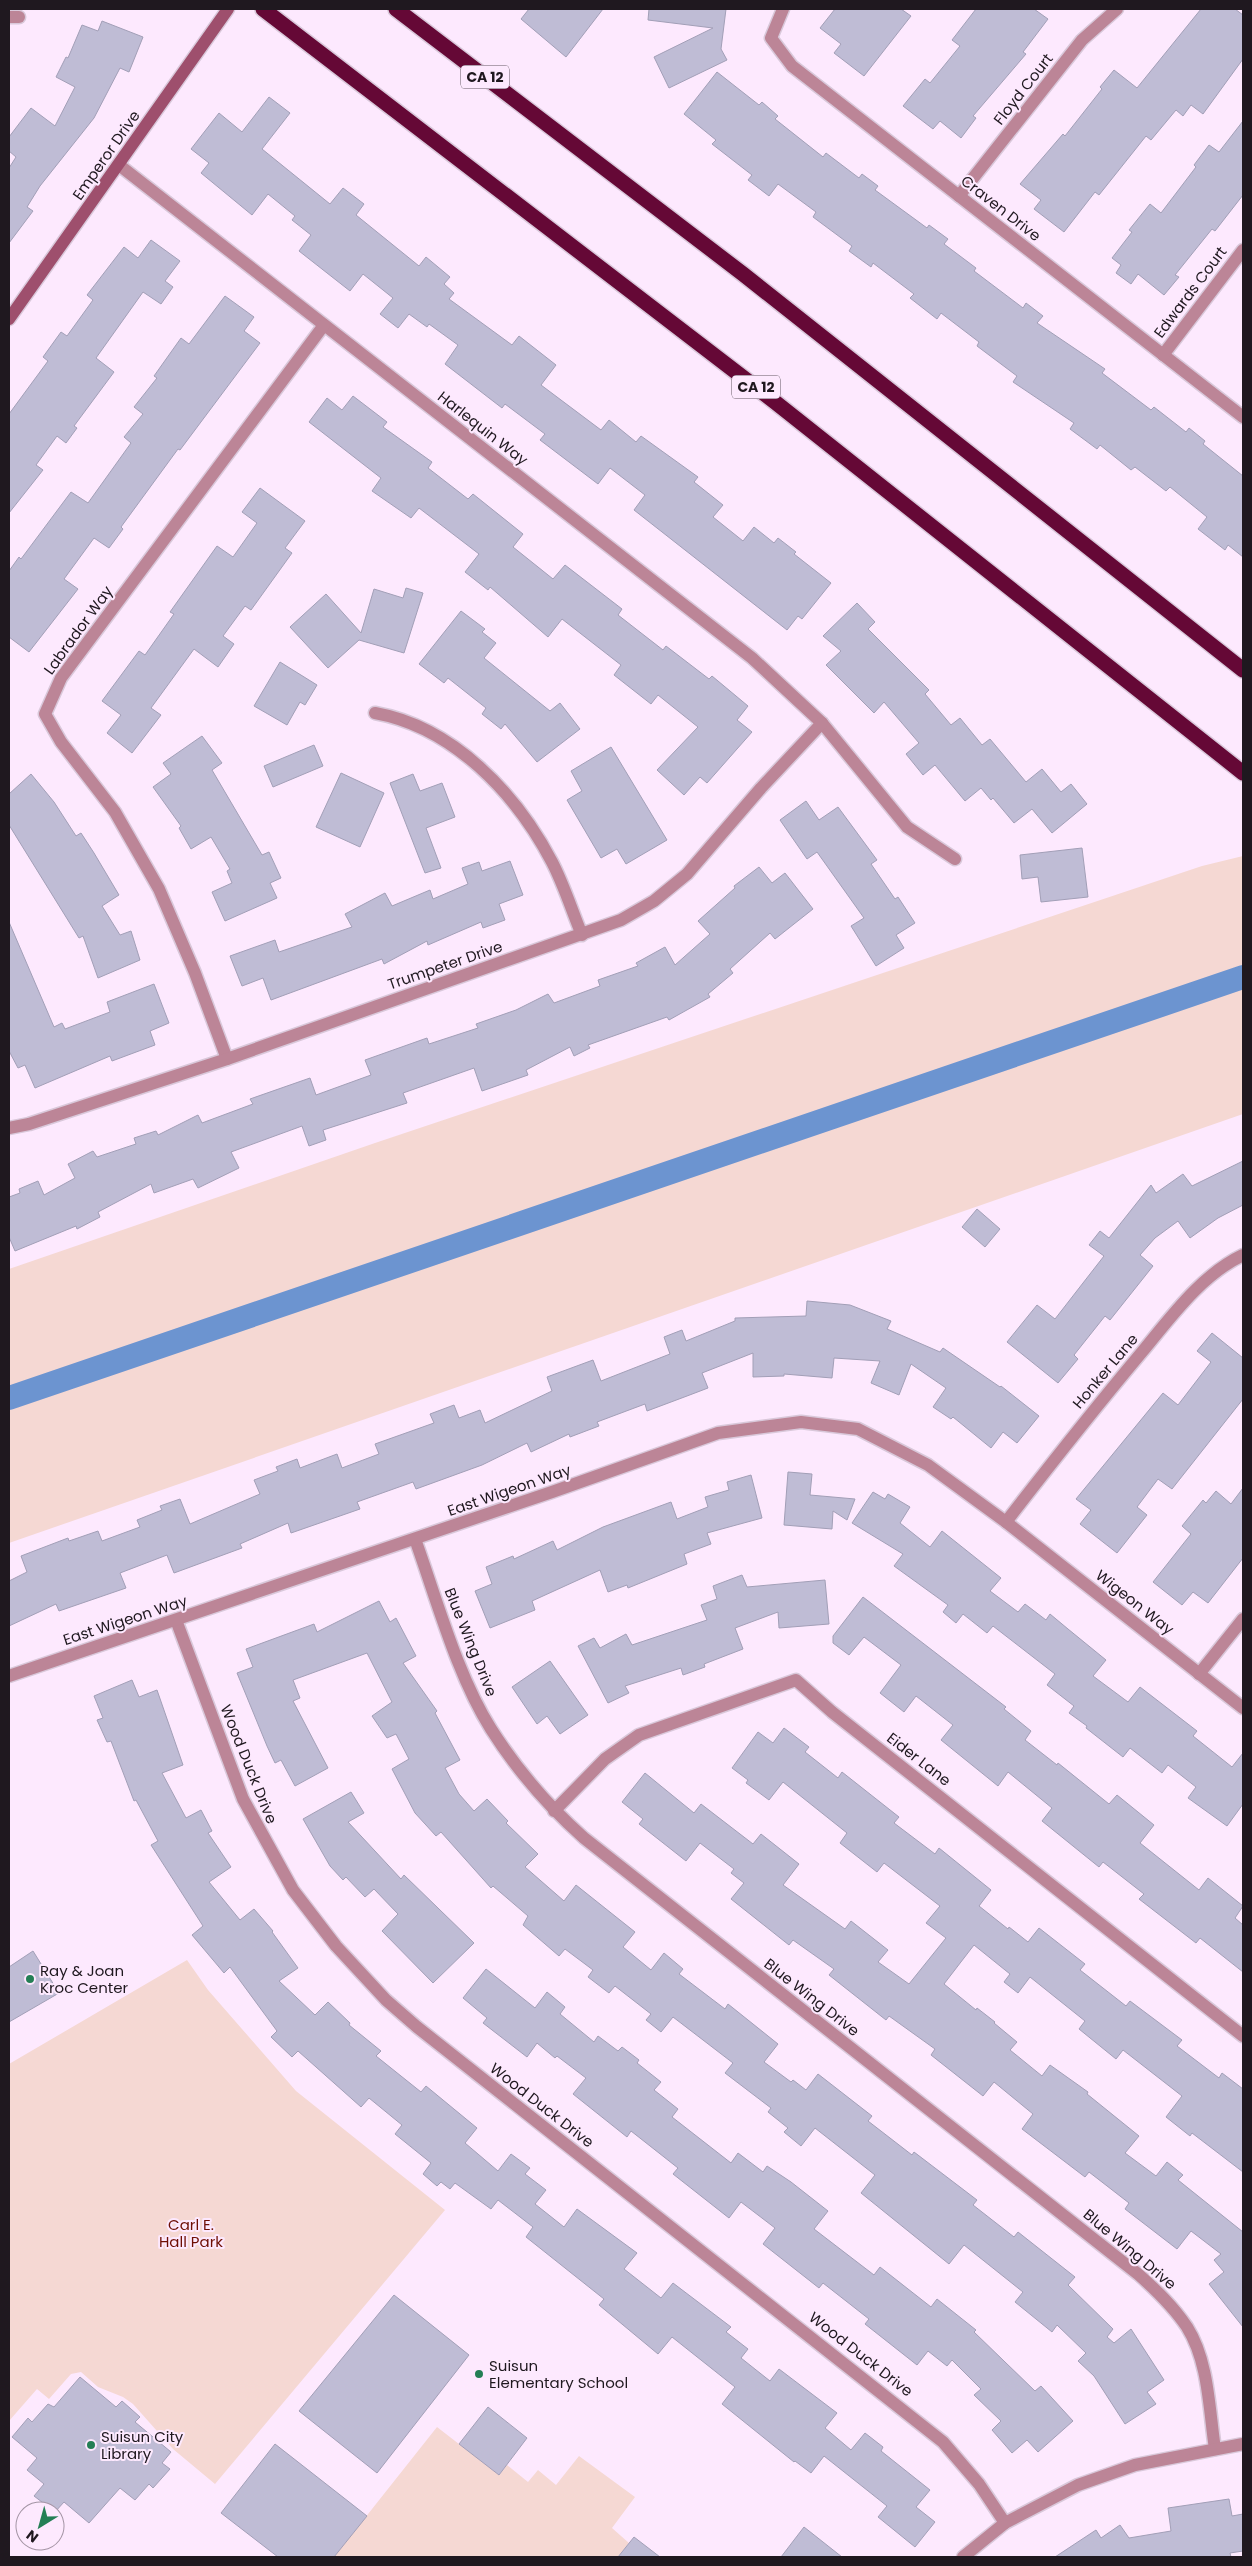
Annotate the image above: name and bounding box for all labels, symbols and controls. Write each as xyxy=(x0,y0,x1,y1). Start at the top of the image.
street label: Floyd Court xyxy=(988,49,1058,129)
road number: CA 12 xyxy=(461,66,509,88)
street label: Emperor Drive xyxy=(67,106,145,204)
street label: Craven Drive xyxy=(957,170,1045,246)
street label: Edwards Court xyxy=(1149,242,1231,342)
road number: CA 12 xyxy=(732,376,780,398)
street label: Harlequin Way xyxy=(433,386,533,470)
street label: Labrador Way xyxy=(39,581,118,679)
street label: Trumpeter Drive xyxy=(385,936,505,994)
street label: Honker Lane xyxy=(1067,1329,1143,1413)
street label: East Wigeon Way xyxy=(444,1459,574,1521)
street label: Wigeon Way xyxy=(1091,1565,1179,1640)
street label: Blue Wing Drive xyxy=(440,1585,502,1699)
street label: East Wigeon Way xyxy=(60,1590,190,1650)
street label: Wood Duck Drive xyxy=(216,1701,282,1827)
street label: Eider Lane xyxy=(883,1727,955,1791)
street label: Blue Wing Drive xyxy=(760,1953,864,2041)
place label: Ray & Joan Kroc Center xyxy=(40,1960,129,1998)
marker: Ray & Joan Kroc Center xyxy=(24,1973,36,1985)
street label: Wood Duck Drive xyxy=(486,2058,598,2152)
street label: Blue Wing Drive xyxy=(1079,2204,1181,2294)
park label: Carl E. Hall Park xyxy=(159,2214,223,2252)
street label: Wood Duck Drive xyxy=(805,2307,917,2401)
place label: Suisun Elementary School xyxy=(489,2355,628,2393)
marker: Suisun Elementary School xyxy=(473,2368,485,2380)
place label: Suisun City Library xyxy=(101,2426,184,2464)
marker: Suisun City Library xyxy=(85,2439,97,2451)
north arrow xyxy=(15,2501,65,2551)
text: N xyxy=(22,2525,42,2548)

